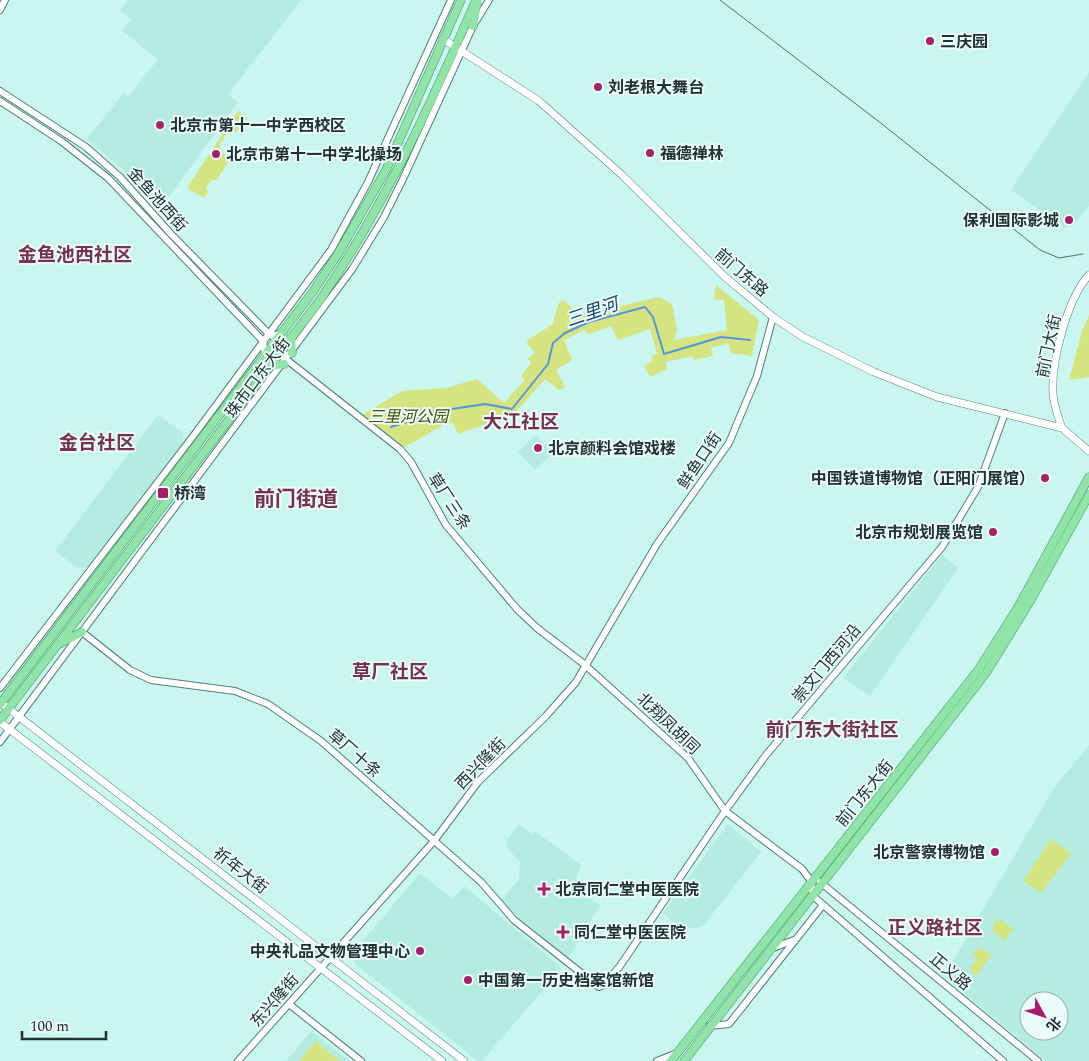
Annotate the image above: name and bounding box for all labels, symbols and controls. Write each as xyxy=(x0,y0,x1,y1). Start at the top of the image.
place label: 三庆园 xyxy=(940,30,988,54)
marker: 三庆园 xyxy=(924,35,936,47)
place label: 刘老根大舞台 xyxy=(608,76,704,100)
marker: 刘老根大舞台 xyxy=(592,81,604,93)
place label: 北京市第十一中学西校区 xyxy=(170,114,346,138)
marker: 北京市第十一中学西校区 xyxy=(154,119,166,131)
place label: 福德禅林 xyxy=(660,142,724,166)
place label: 北京市第十一中学北操场 xyxy=(226,143,402,167)
marker: 福德禅林 xyxy=(644,147,656,159)
marker: 北京市第十一中学北操场 xyxy=(210,148,222,160)
street label: 金鱼池西街 xyxy=(122,162,193,237)
place label: 保利国际影城 xyxy=(963,209,1059,233)
marker: 保利国际影城 xyxy=(1063,214,1075,226)
district label: 金鱼池西社区 xyxy=(18,241,132,270)
street label: 前门东路 xyxy=(709,243,773,303)
water label: 三里河 xyxy=(562,290,625,334)
street label: 前门大街 xyxy=(1031,312,1067,380)
street label: 珠市口东大街 xyxy=(219,332,296,423)
park label: 三里河公园 xyxy=(368,405,450,429)
district label: 大江社区 xyxy=(483,408,559,437)
street label: 鲜鱼口街 xyxy=(672,427,728,494)
district label: 金台社区 xyxy=(59,429,135,458)
place label: 北京颜料会馆戏楼 xyxy=(548,437,676,461)
marker: 北京颜料会馆戏楼 xyxy=(532,442,544,454)
place label: 中国铁道博物馆（正阳门展馆） xyxy=(811,467,1035,491)
street label: 草厂三条 xyxy=(422,468,477,535)
marker: 中国铁道博物馆（正阳门展馆） xyxy=(1039,472,1051,484)
place label: 桥湾 xyxy=(174,482,206,506)
district label: 前门街道 xyxy=(254,484,338,516)
marker: 桥湾 xyxy=(156,486,170,500)
place label: 北京市规划展览馆 xyxy=(855,521,983,545)
marker: 北京市规划展览馆 xyxy=(987,526,999,538)
street label: 崇文门西河沿 xyxy=(787,619,867,708)
district label: 草厂社区 xyxy=(352,658,428,687)
street label: 北翔凤胡同 xyxy=(631,687,705,760)
district label: 前门东大街社区 xyxy=(765,716,899,745)
street label: 草厂十条 xyxy=(322,724,386,784)
street label: 西兴隆街 xyxy=(450,732,512,795)
street label: 前门东大街 xyxy=(830,755,899,832)
place label: 北京警察博物馆 xyxy=(873,841,985,865)
street label: 祈年大街 xyxy=(208,842,273,900)
marker: 北京警察博物馆 xyxy=(989,846,1001,858)
place label: 北京同仁堂中医医院 xyxy=(555,878,699,902)
marker: 北京同仁堂中医医院 xyxy=(537,882,551,896)
district label: 正义路社区 xyxy=(887,914,983,943)
place label: 同仁堂中医医院 xyxy=(574,921,686,945)
marker: 同仁堂中医医院 xyxy=(556,925,570,939)
place label: 中央礼品文物管理中心 xyxy=(250,940,410,964)
marker: 中央礼品文物管理中心 xyxy=(414,945,426,957)
street label: 正义路 xyxy=(924,947,976,996)
street label: 东兴隆街 xyxy=(245,969,305,1033)
place label: 中国第一历史档案馆新馆 xyxy=(478,969,654,993)
marker: 中国第一历史档案馆新馆 xyxy=(462,974,474,986)
north arrow xyxy=(1019,991,1069,1041)
scale bar xyxy=(22,1008,106,1040)
text: 北 xyxy=(1041,1012,1066,1036)
text: 100 m xyxy=(30,1015,69,1038)

